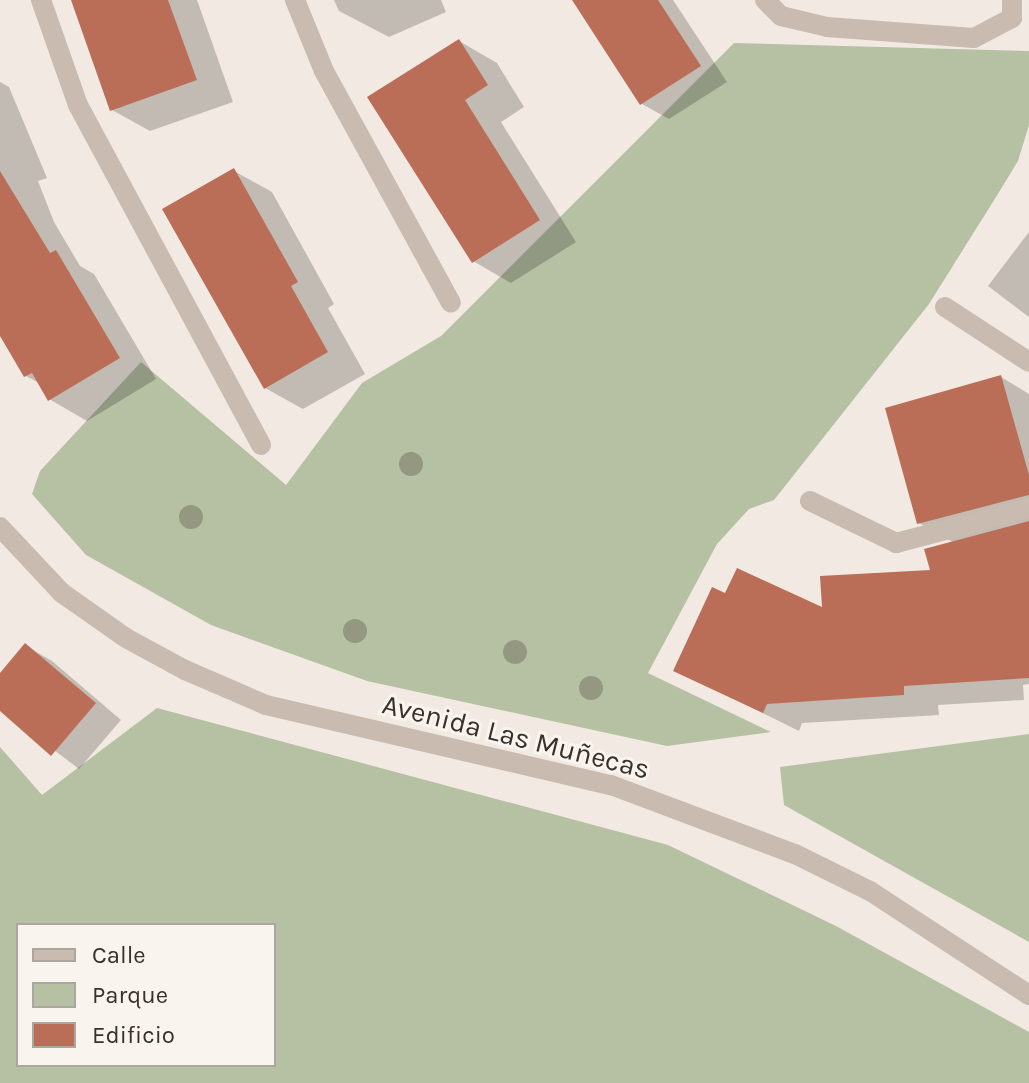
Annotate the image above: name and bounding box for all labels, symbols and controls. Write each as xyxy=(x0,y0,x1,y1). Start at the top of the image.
street label: Avenida Las Muñecas xyxy=(379,688,653,786)
legend xyxy=(16,923,276,1067)
text: Calle xyxy=(92,941,146,969)
text: Parque xyxy=(92,981,168,1009)
text: Edificio xyxy=(92,1021,175,1049)

